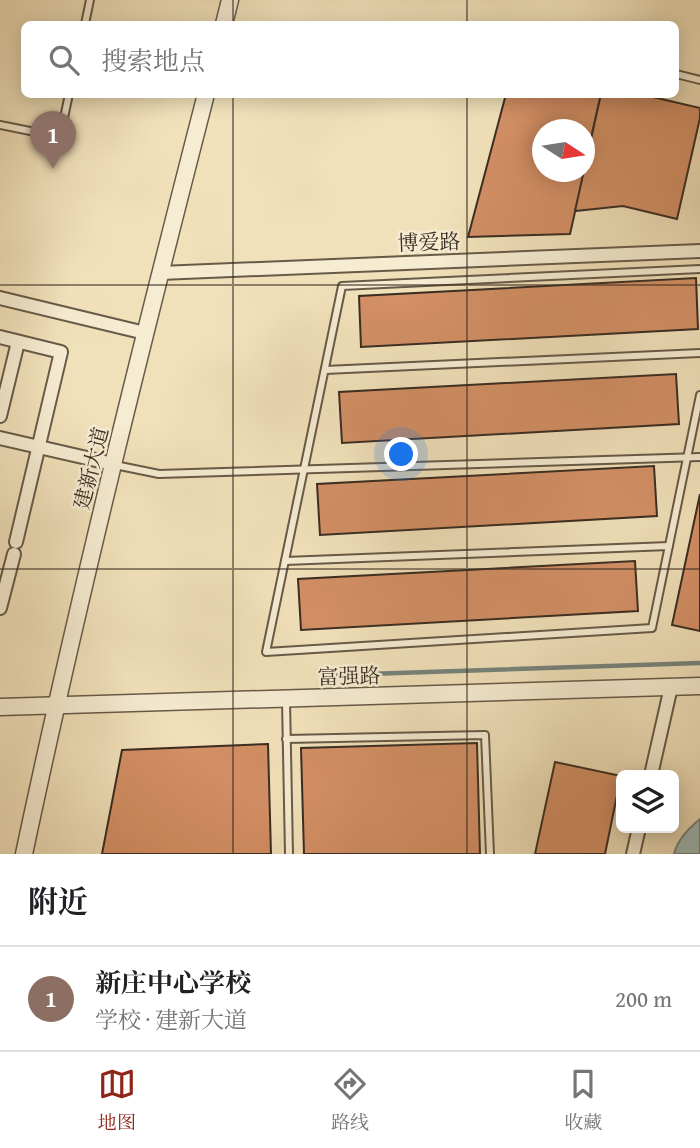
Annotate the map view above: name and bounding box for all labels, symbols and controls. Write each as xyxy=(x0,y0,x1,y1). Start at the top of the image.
search box xyxy=(21,21,679,98)
icon: search xyxy=(45,41,83,79)
text: 搜索地点 xyxy=(101,41,205,80)
pin: 1 xyxy=(30,111,76,169)
north arrow xyxy=(532,119,595,182)
street label: 博爱路 xyxy=(397,225,461,259)
street label: 建新大道 xyxy=(66,423,116,513)
your location xyxy=(384,437,418,471)
street label: 富强路 xyxy=(317,659,381,693)
map controls xyxy=(616,770,679,833)
button: layers xyxy=(616,770,679,833)
text: 附近 xyxy=(28,879,88,923)
text: 新庄中心学校 xyxy=(95,963,251,1002)
text: 1 xyxy=(45,982,57,1015)
text: 200 m xyxy=(615,982,672,1015)
text: 学校 · 建新大道 xyxy=(95,1003,247,1036)
tab: 地图 xyxy=(98,1065,136,1136)
tab: 路线 xyxy=(331,1065,369,1136)
tab: 收藏 xyxy=(564,1065,602,1136)

